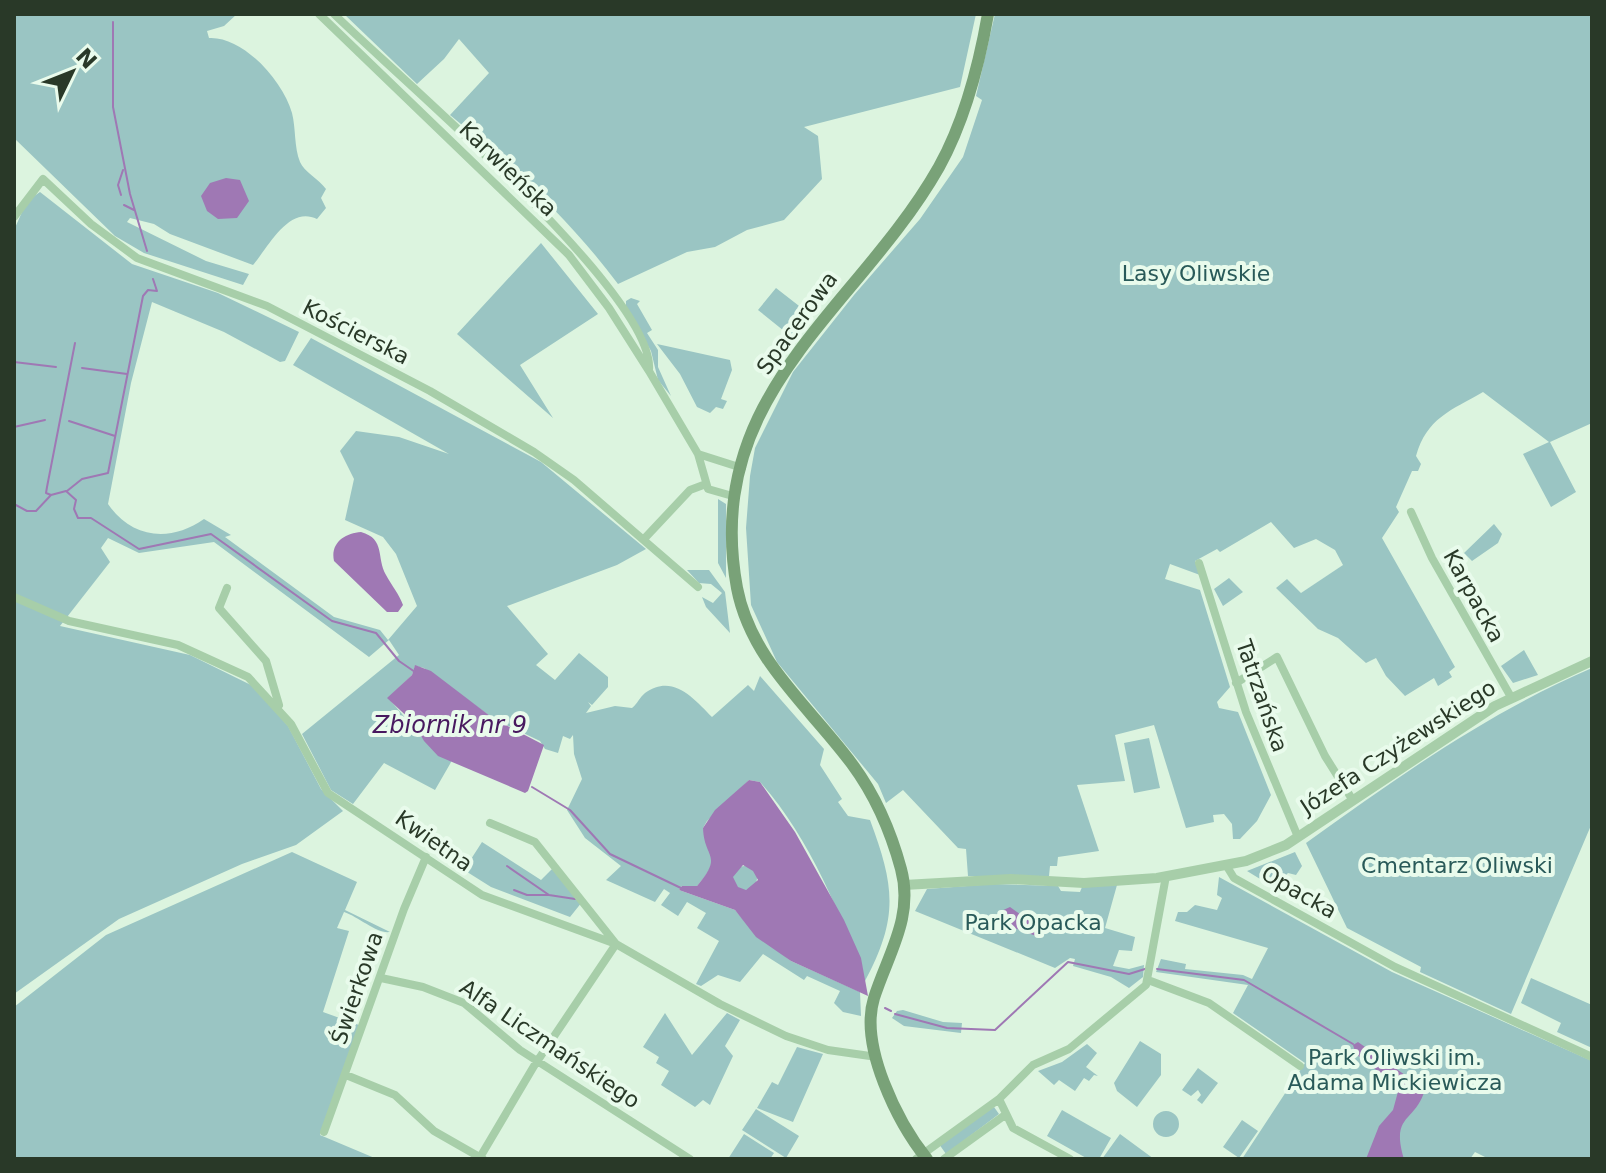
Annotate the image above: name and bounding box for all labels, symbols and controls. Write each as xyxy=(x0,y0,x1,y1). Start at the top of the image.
north arrow xyxy=(32,32,112,112)
text: N xyxy=(71,43,102,74)
street label: Karwieńska xyxy=(454,116,562,222)
park label: Lasy Oliwskie xyxy=(1122,261,1270,286)
street label: Spacerowa xyxy=(751,267,843,379)
street label: Kościerska xyxy=(298,294,414,370)
street label: Karpacka xyxy=(1438,545,1510,647)
street label: Tatrzańska xyxy=(1231,636,1293,755)
street label: Józefa Czyżewskiego xyxy=(1294,675,1500,821)
water label: Zbiornik nr 9 xyxy=(372,711,527,739)
street label: Kwietna xyxy=(391,805,477,877)
park label: Cmentarz Oliwski xyxy=(1361,853,1553,878)
street label: Opacka xyxy=(1257,860,1341,924)
park label: Park Opacka xyxy=(964,910,1102,935)
street label: Świerkowa xyxy=(326,928,388,1048)
street label: Alfa Liczmańskiego xyxy=(455,974,645,1114)
park label: Park Oliwski im. Adama Mickiewicza xyxy=(1288,1045,1502,1095)

